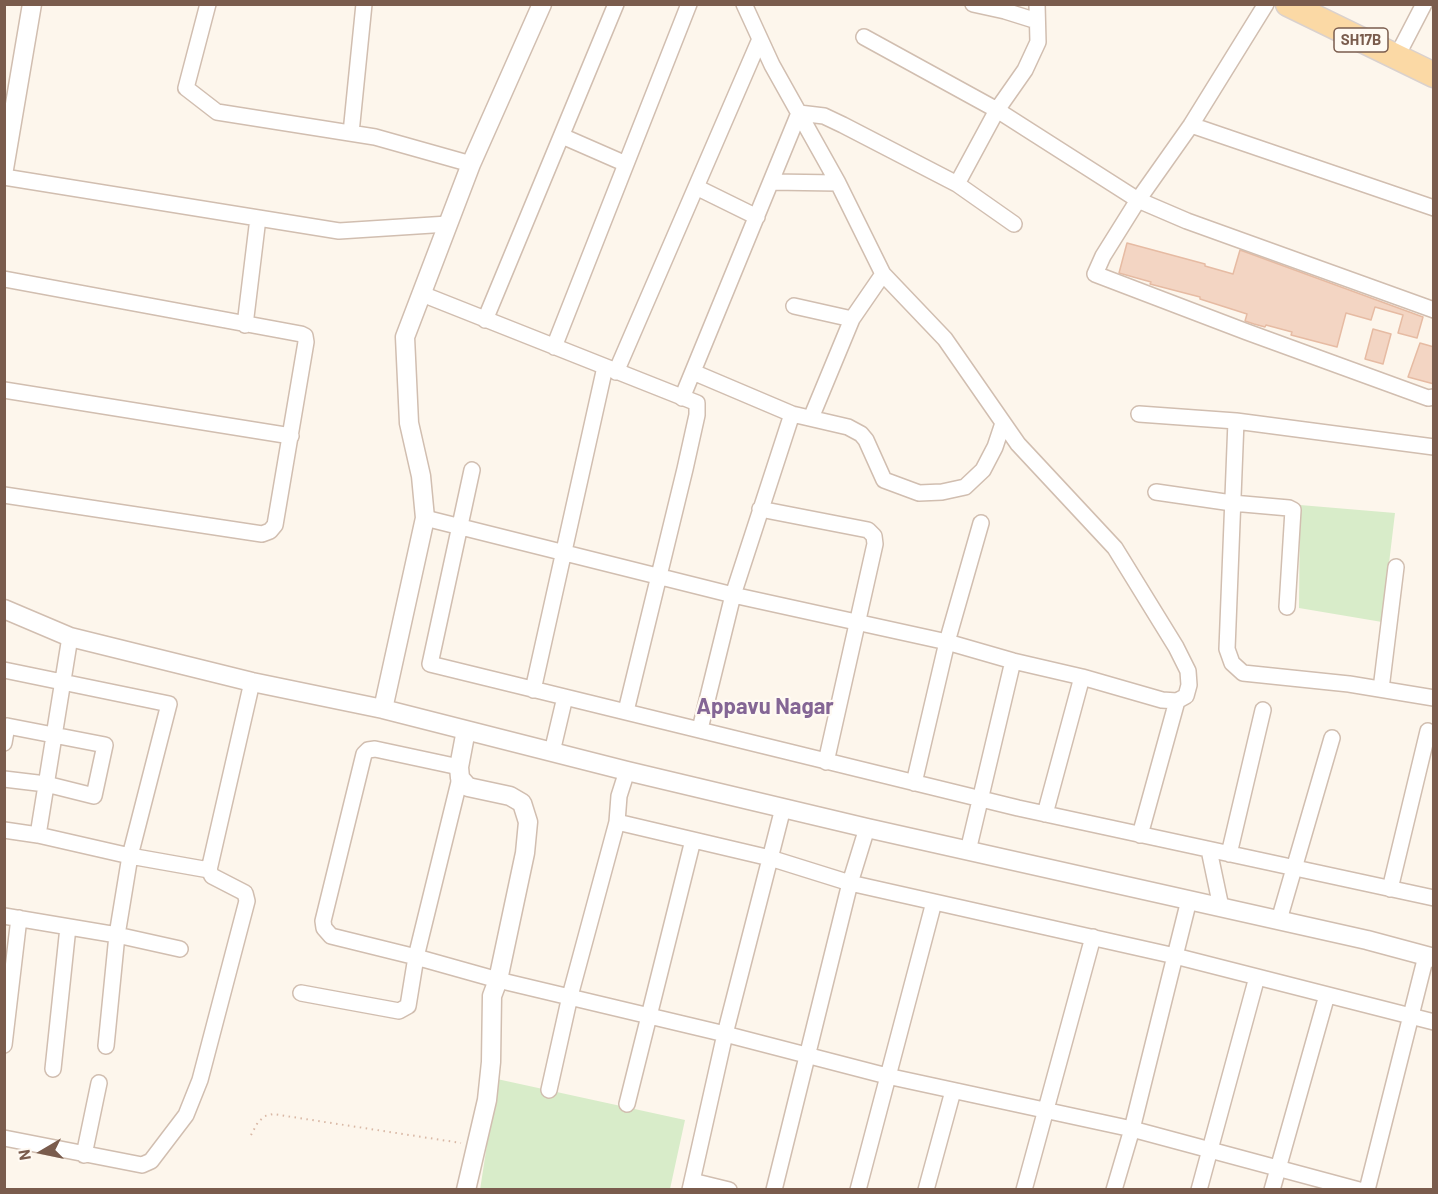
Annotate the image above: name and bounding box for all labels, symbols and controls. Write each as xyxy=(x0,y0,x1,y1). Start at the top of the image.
road number: SH17B xyxy=(1334,28,1388,52)
district label: Appavu Nagar xyxy=(696,694,834,720)
north arrow xyxy=(12,1122,72,1182)
text: N xyxy=(14,1148,34,1162)

